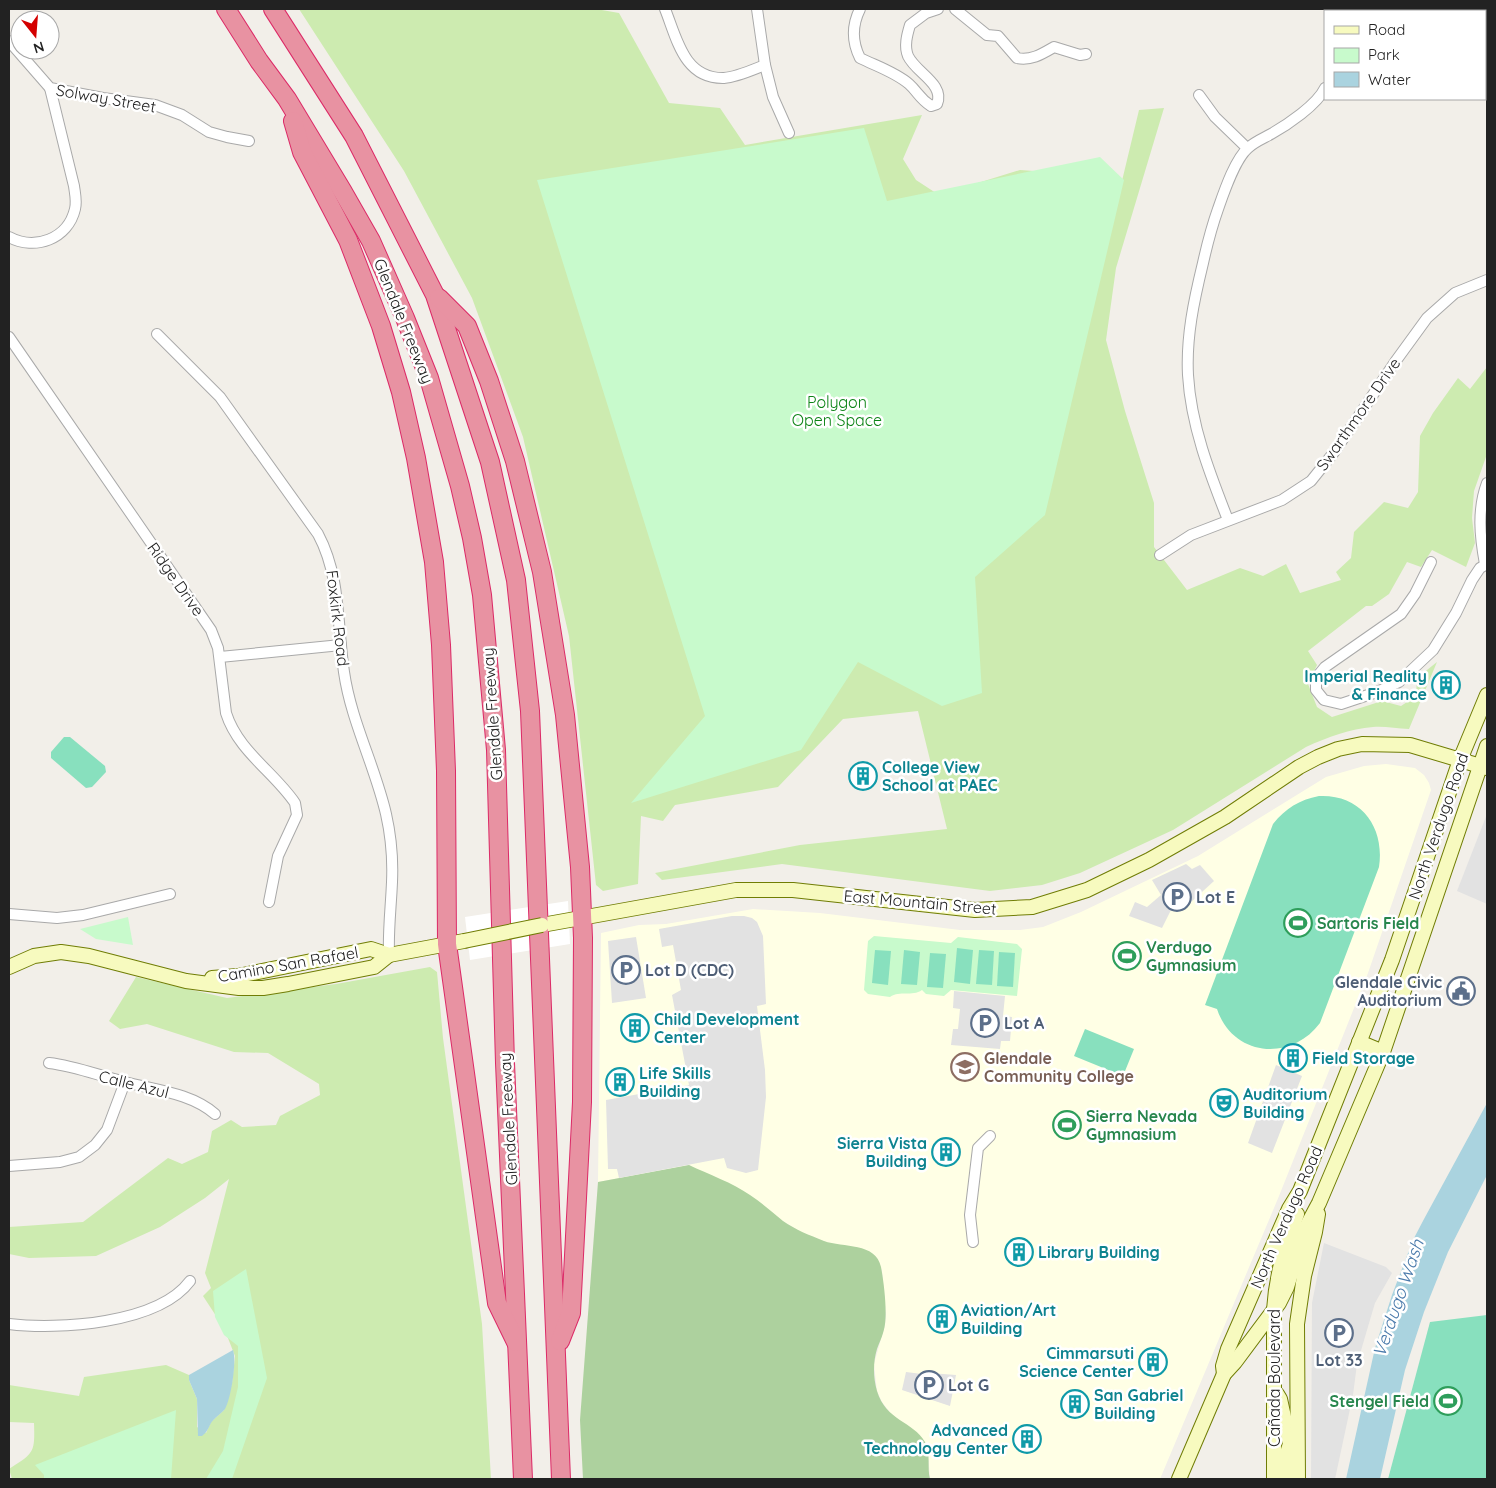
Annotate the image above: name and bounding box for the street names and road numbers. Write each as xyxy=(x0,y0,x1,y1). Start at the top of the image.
street label: Solway Street xyxy=(54,79,158,117)
street label: Glendale Freeway xyxy=(370,256,438,386)
street label: Swarthmore Drive xyxy=(1312,354,1404,474)
street label: Ridge Drive xyxy=(143,538,209,620)
street label: Foxkirk Road xyxy=(322,569,354,667)
street label: Glendale Freeway xyxy=(477,647,507,781)
street label: North Verdugo Road xyxy=(1404,750,1472,902)
street label: East Mountain Street xyxy=(843,885,997,919)
street label: Camino San Rafael xyxy=(216,942,360,986)
street label: Glendale Freeway xyxy=(495,1052,521,1186)
street label: Calle Azul xyxy=(97,1066,171,1102)
street label: North Verdugo Road xyxy=(1246,1143,1326,1291)
street label: Cañada Boulevard xyxy=(1264,1309,1284,1447)

